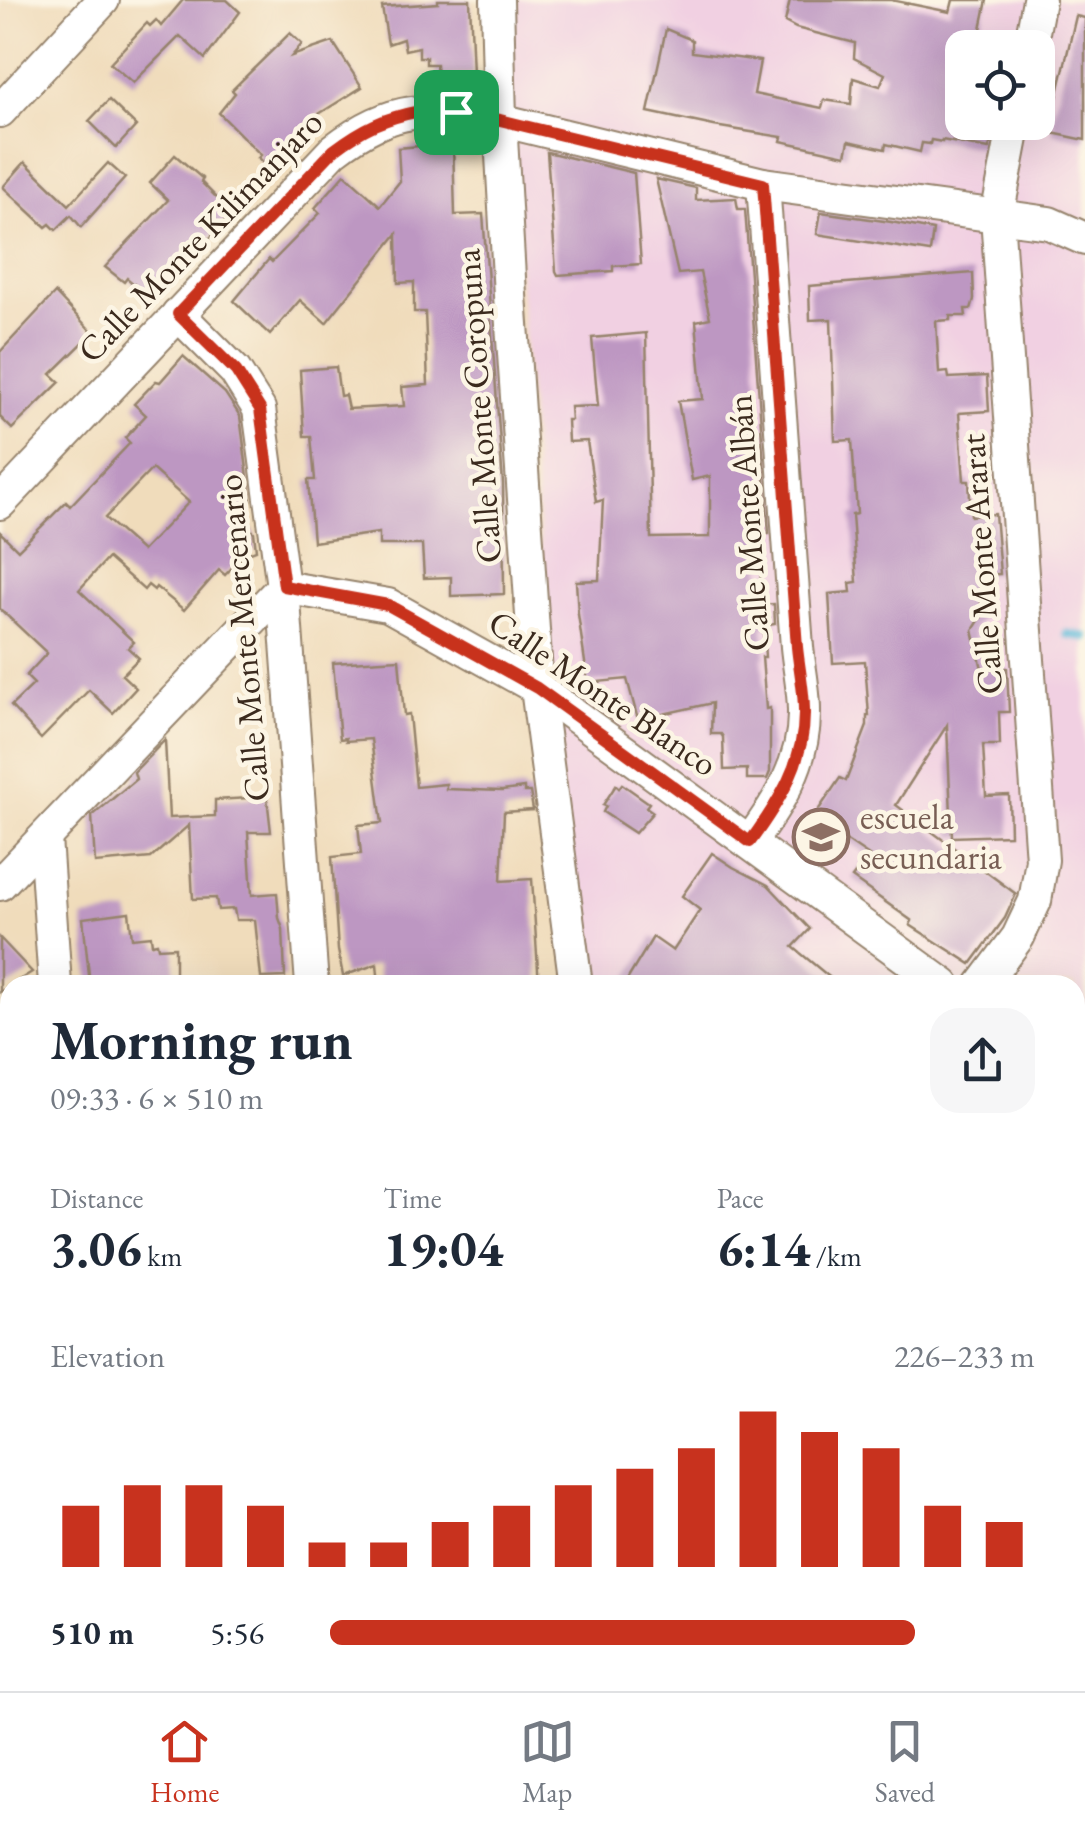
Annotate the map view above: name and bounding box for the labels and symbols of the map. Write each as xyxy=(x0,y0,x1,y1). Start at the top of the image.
pin xyxy=(414,70,499,155)
street label: Calle Monte Kilimanjaro xyxy=(67,100,332,372)
street label: Calle Monte Coropuna xyxy=(444,247,511,565)
street label: Calle Monte Albán xyxy=(716,393,779,653)
street label: Calle Monte Ararat xyxy=(949,432,1012,696)
street label: Calle Monte Mercenario xyxy=(206,473,279,803)
street label: Calle Monte Blanco xyxy=(480,599,726,786)
place label: escuela secundaria xyxy=(860,794,1002,879)
school or university icon: escuela secundaria xyxy=(791,807,851,867)

